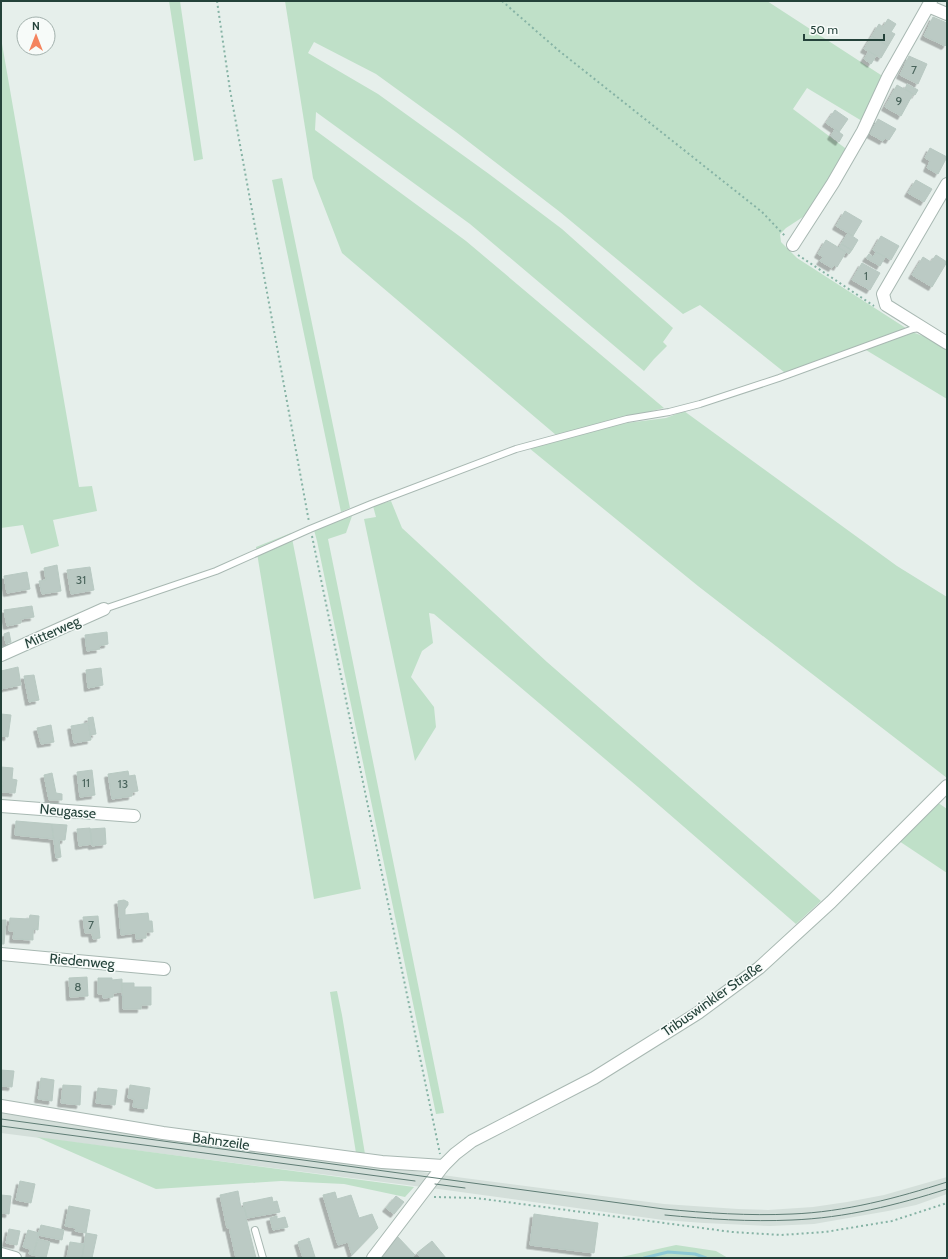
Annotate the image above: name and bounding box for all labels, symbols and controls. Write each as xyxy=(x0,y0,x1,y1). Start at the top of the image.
north arrow xyxy=(16,16,56,56)
scale bar xyxy=(804,16,884,42)
text: N xyxy=(32,19,40,33)
text: 50 m xyxy=(810,22,838,37)
house number: 7 xyxy=(911,62,917,77)
house number: 9 xyxy=(896,93,903,108)
house number: 1 xyxy=(864,268,868,283)
house number: 31 xyxy=(76,572,86,587)
street label: Mitterweg xyxy=(21,611,84,652)
house number: 11 xyxy=(82,775,90,790)
house number: 13 xyxy=(118,776,128,791)
street label: Neugasse xyxy=(39,800,97,822)
house number: 7 xyxy=(88,917,94,932)
street label: Riedenweg xyxy=(49,949,116,973)
street label: Tribuswinkler Straße xyxy=(658,958,766,1040)
house number: 8 xyxy=(74,979,82,994)
street label: Bahnzeile xyxy=(191,1128,251,1154)

